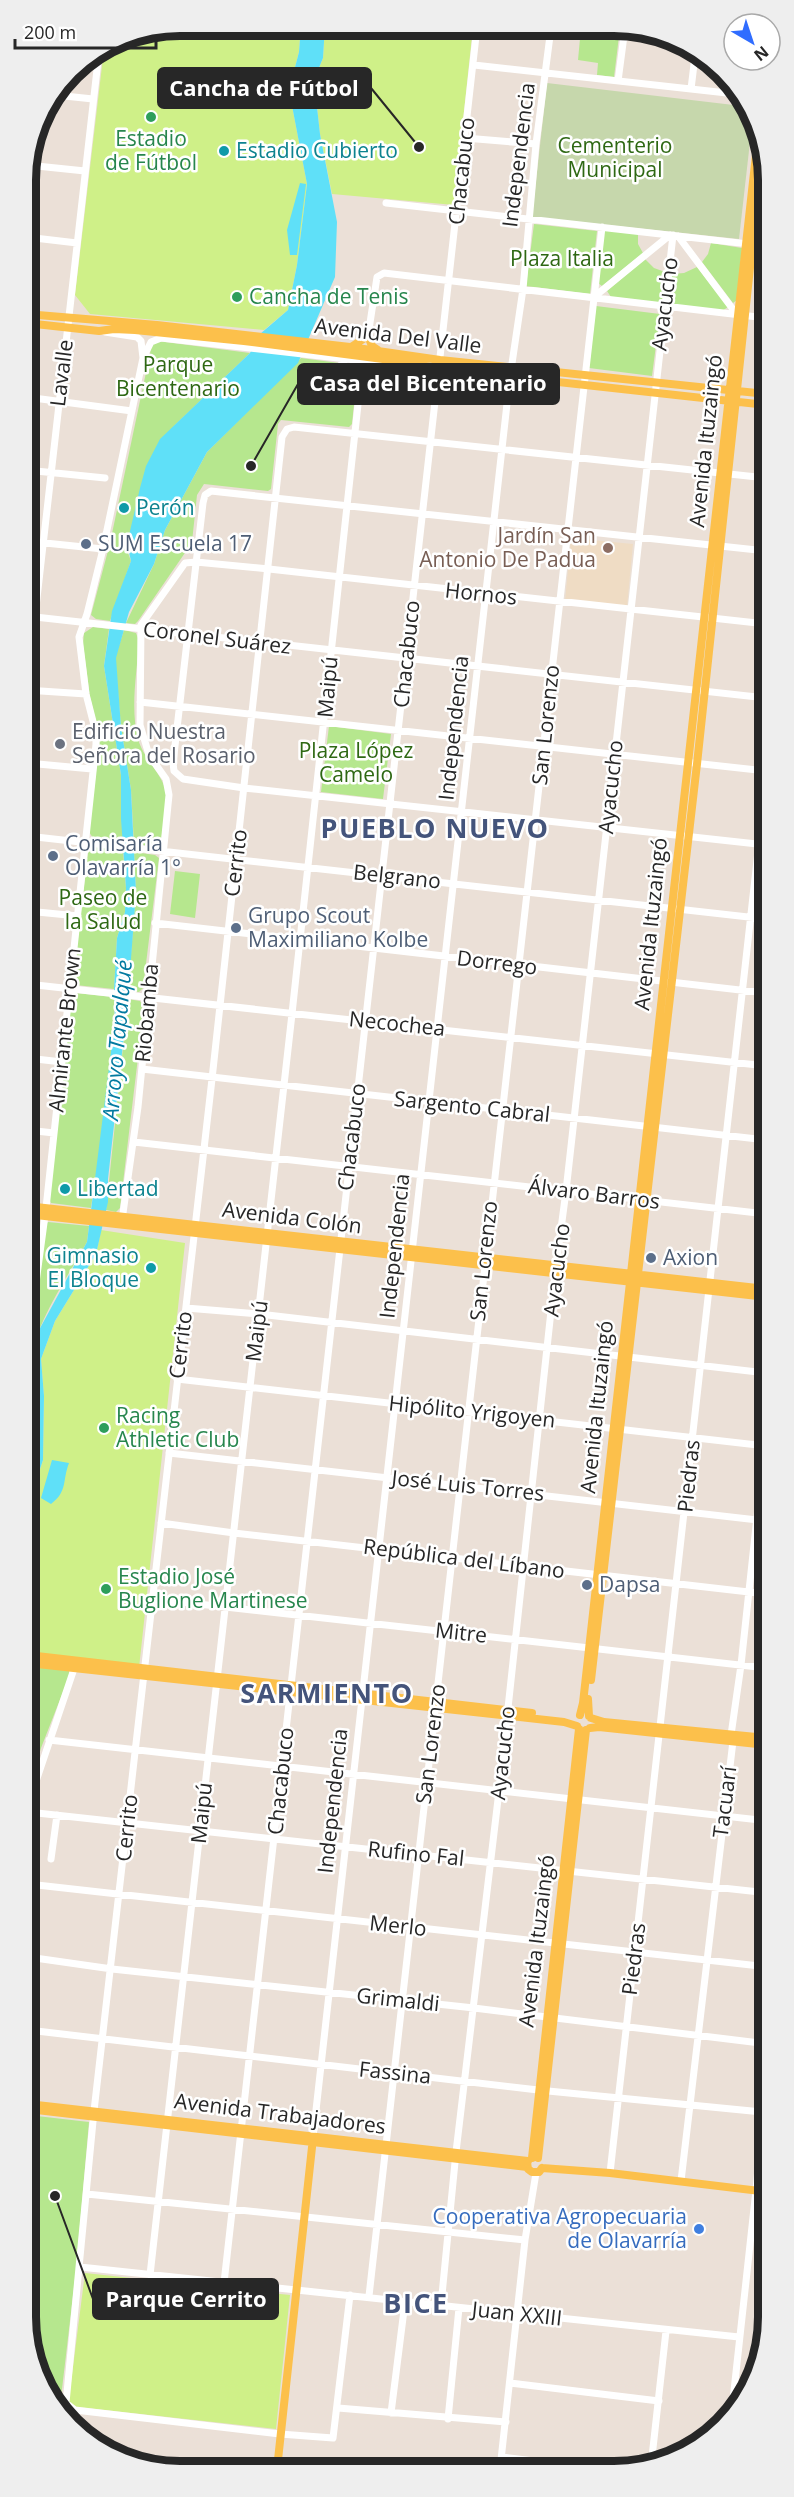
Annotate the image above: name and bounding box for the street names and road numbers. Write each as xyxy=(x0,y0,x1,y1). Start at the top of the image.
street label: Independencia xyxy=(495,81,541,229)
street label: Chacabuco xyxy=(441,116,481,226)
street label: Ayacucho xyxy=(644,256,684,352)
street label: Avenida Del Valle xyxy=(313,311,483,359)
street label: Lavalle xyxy=(43,338,79,408)
street label: Avenida Ituzaingó xyxy=(682,353,728,529)
street label: Hornos xyxy=(444,575,518,611)
street label: Chacabuco xyxy=(386,599,426,709)
street label: Coronel Suárez xyxy=(142,614,293,660)
street label: Independencia xyxy=(431,654,475,802)
street label: Maipú xyxy=(310,655,344,719)
street label: San Lorenzo xyxy=(525,663,565,786)
street label: Ayacucho xyxy=(591,739,629,835)
street label: Cerrito xyxy=(217,828,253,898)
street label: Avenida Ituzaingó xyxy=(627,836,673,1012)
street label: Belgrano xyxy=(352,857,442,895)
street label: Dorrego xyxy=(455,943,539,981)
street label: Almirante Brown xyxy=(41,946,87,1113)
street label: Riobamba xyxy=(128,962,164,1064)
street label: Necochea xyxy=(348,1004,447,1042)
street label: Chacabuco xyxy=(331,1082,371,1192)
street label: Sargento Cabral xyxy=(393,1084,551,1128)
street label: Álvaro Barros xyxy=(527,1171,662,1215)
street label: Independencia xyxy=(372,1172,416,1320)
street label: Avenida Colón xyxy=(221,1195,364,1239)
street label: San Lorenzo xyxy=(463,1199,503,1322)
street label: Ayacucho xyxy=(536,1222,576,1318)
street label: Maipú xyxy=(238,1299,274,1363)
street label: Cerrito xyxy=(162,1310,198,1380)
street label: Avenida Ituzaingó xyxy=(573,1319,619,1495)
street label: Hipólito Yrigoyen xyxy=(387,1388,557,1434)
street label: Piedras xyxy=(670,1438,706,1514)
street label: José Luis Torres xyxy=(388,1463,546,1507)
street label: República del Líbano xyxy=(362,1532,566,1584)
street label: Mitre xyxy=(434,1615,488,1649)
street label: San Lorenzo xyxy=(409,1682,451,1806)
street label: Ayacucho xyxy=(483,1705,521,1801)
street label: Chacabuco xyxy=(260,1726,300,1836)
street label: Independencia xyxy=(310,1727,354,1875)
street label: Tacuarí xyxy=(706,1764,742,1839)
street label: Maipú xyxy=(184,1781,218,1845)
street label: Cerrito xyxy=(109,1793,143,1863)
street label: Rufino Fal xyxy=(366,1834,466,1872)
street label: Avenida Ituzaingó xyxy=(512,1853,560,2029)
street label: Merlo xyxy=(368,1908,428,1942)
street label: Piedras xyxy=(615,1921,651,1997)
street label: Grimaldi xyxy=(355,1981,441,2017)
street label: Fassina xyxy=(358,2054,433,2090)
street label: Avenida Trabajadores xyxy=(173,2086,387,2140)
street label: Juan XXIII xyxy=(469,2294,564,2332)

